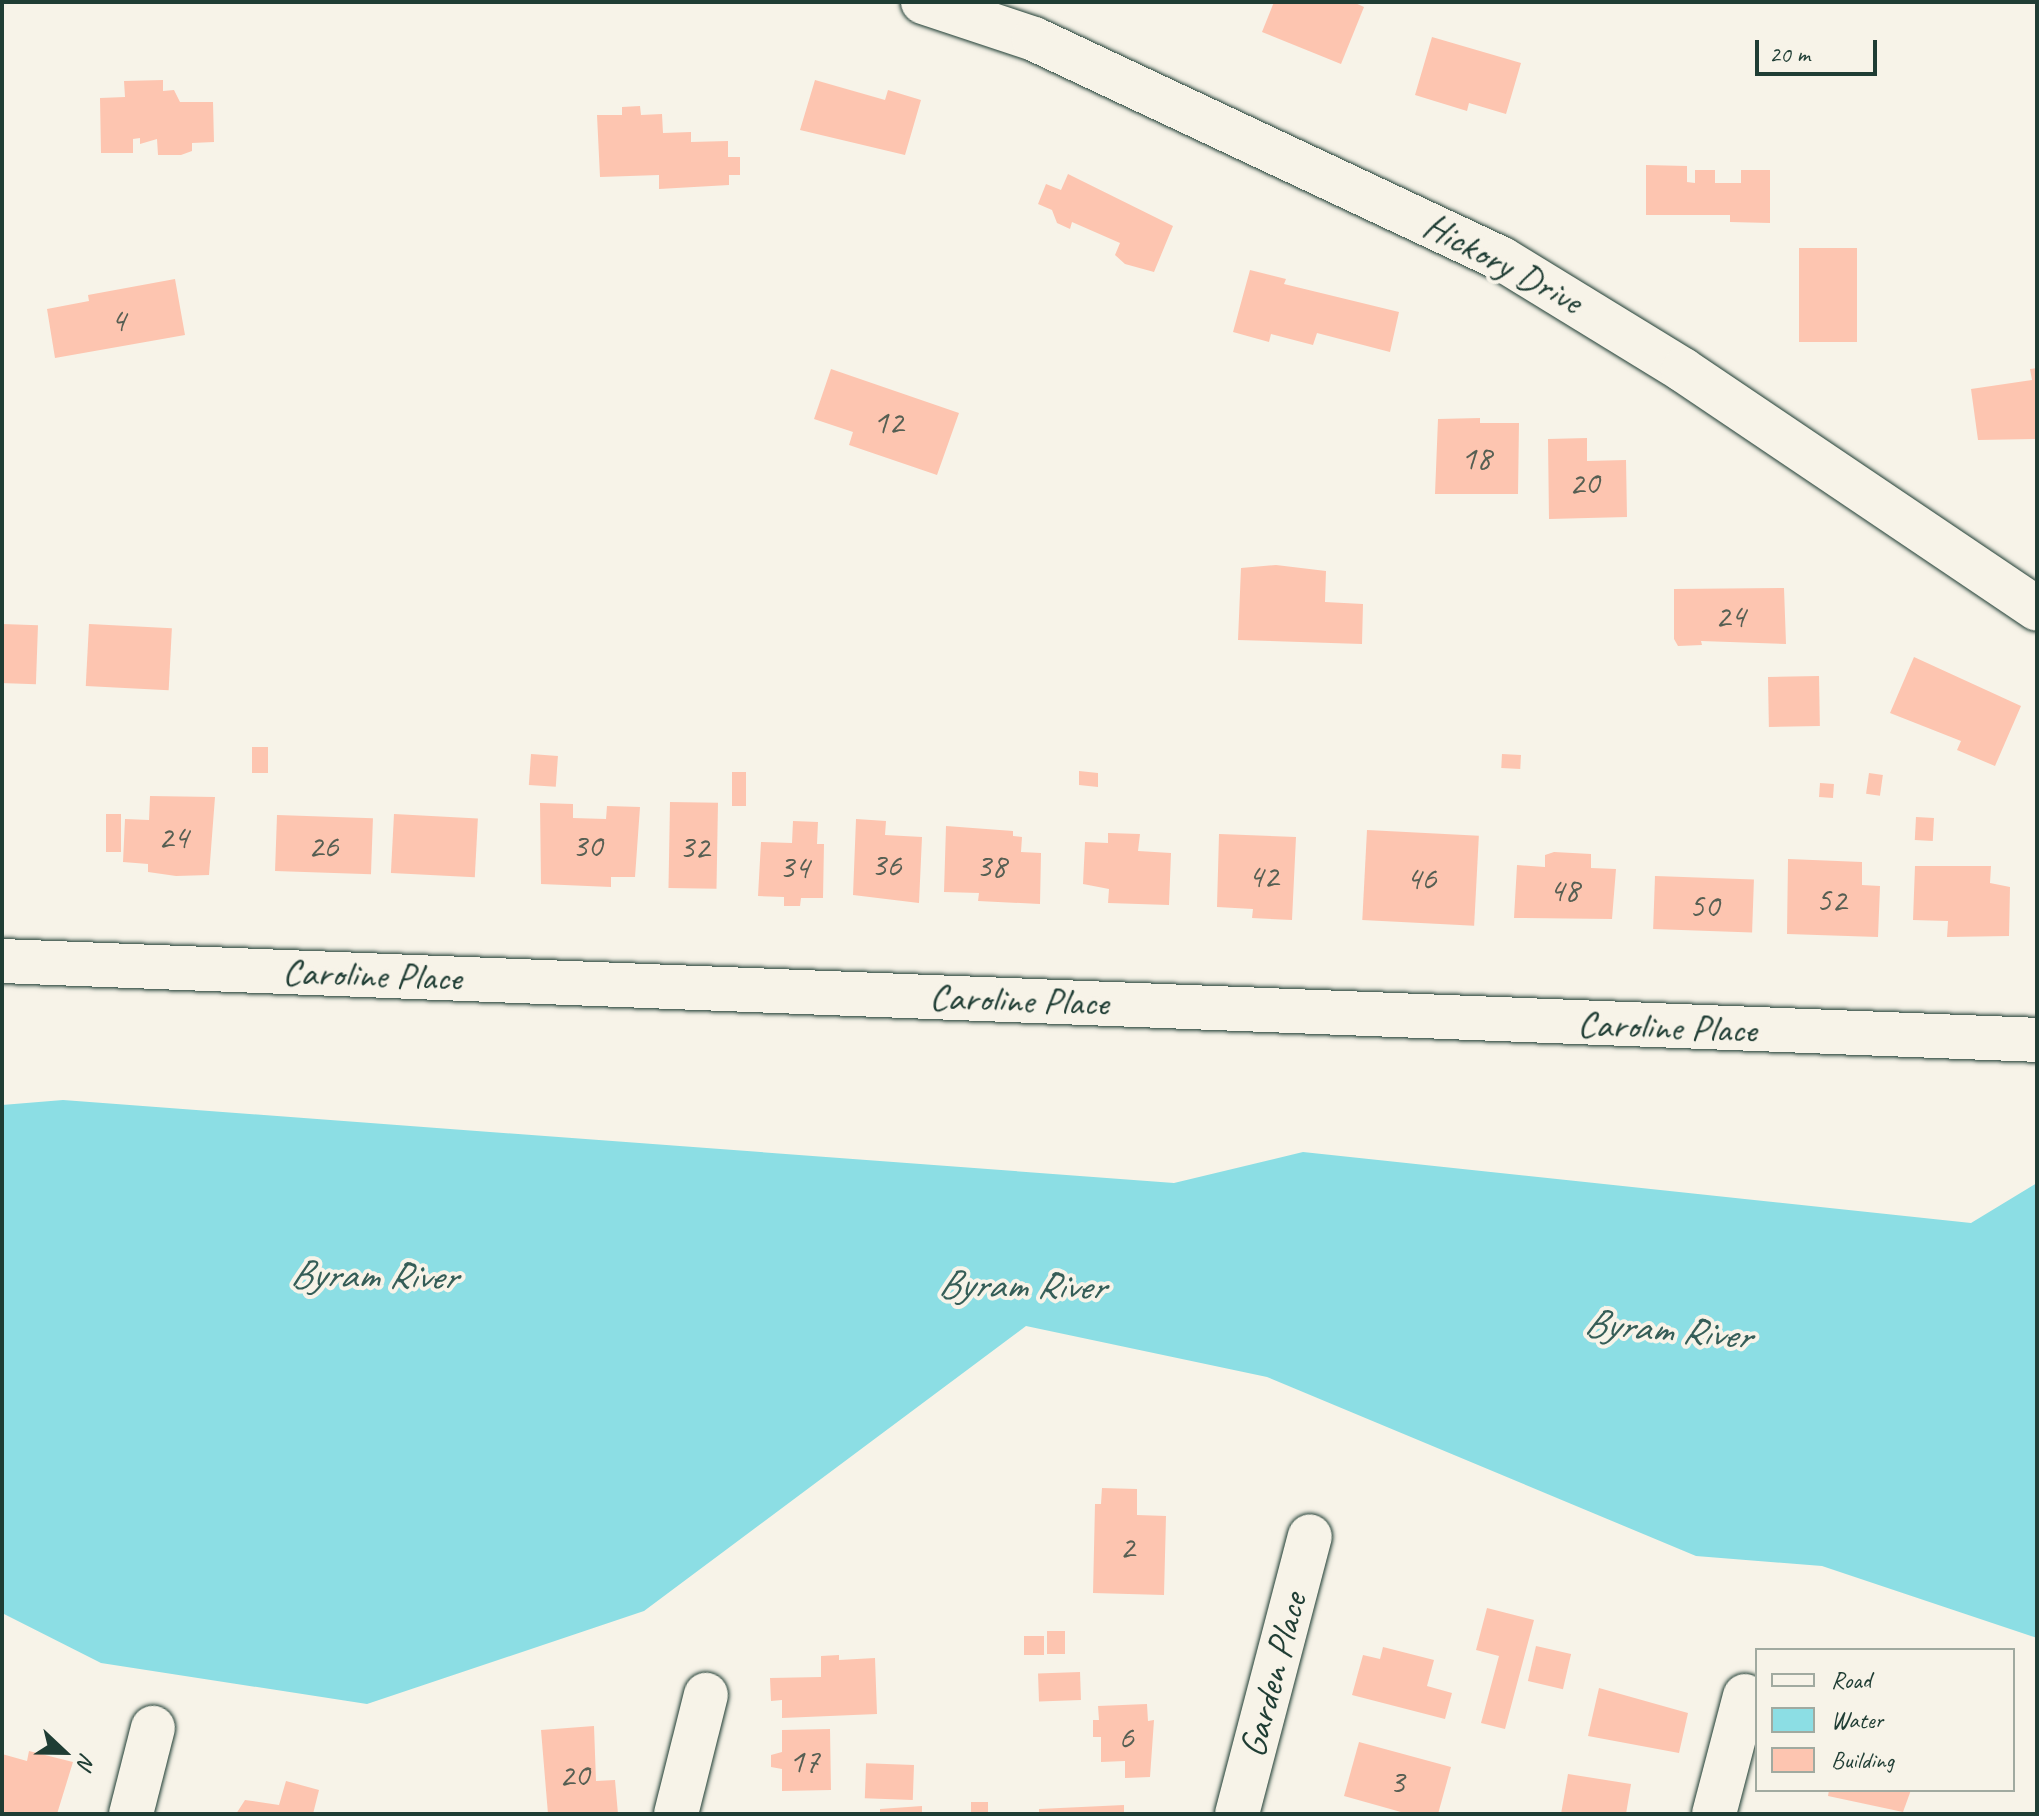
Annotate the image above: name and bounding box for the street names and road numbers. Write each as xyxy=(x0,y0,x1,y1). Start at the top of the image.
street label: Hickory Drive xyxy=(1416,202,1590,324)
street label: Caroline Place xyxy=(281,949,463,1001)
street label: Caroline Place xyxy=(928,974,1110,1026)
street label: Caroline Place xyxy=(1576,1001,1758,1053)
street label: Garden Place xyxy=(1229,1587,1317,1763)

